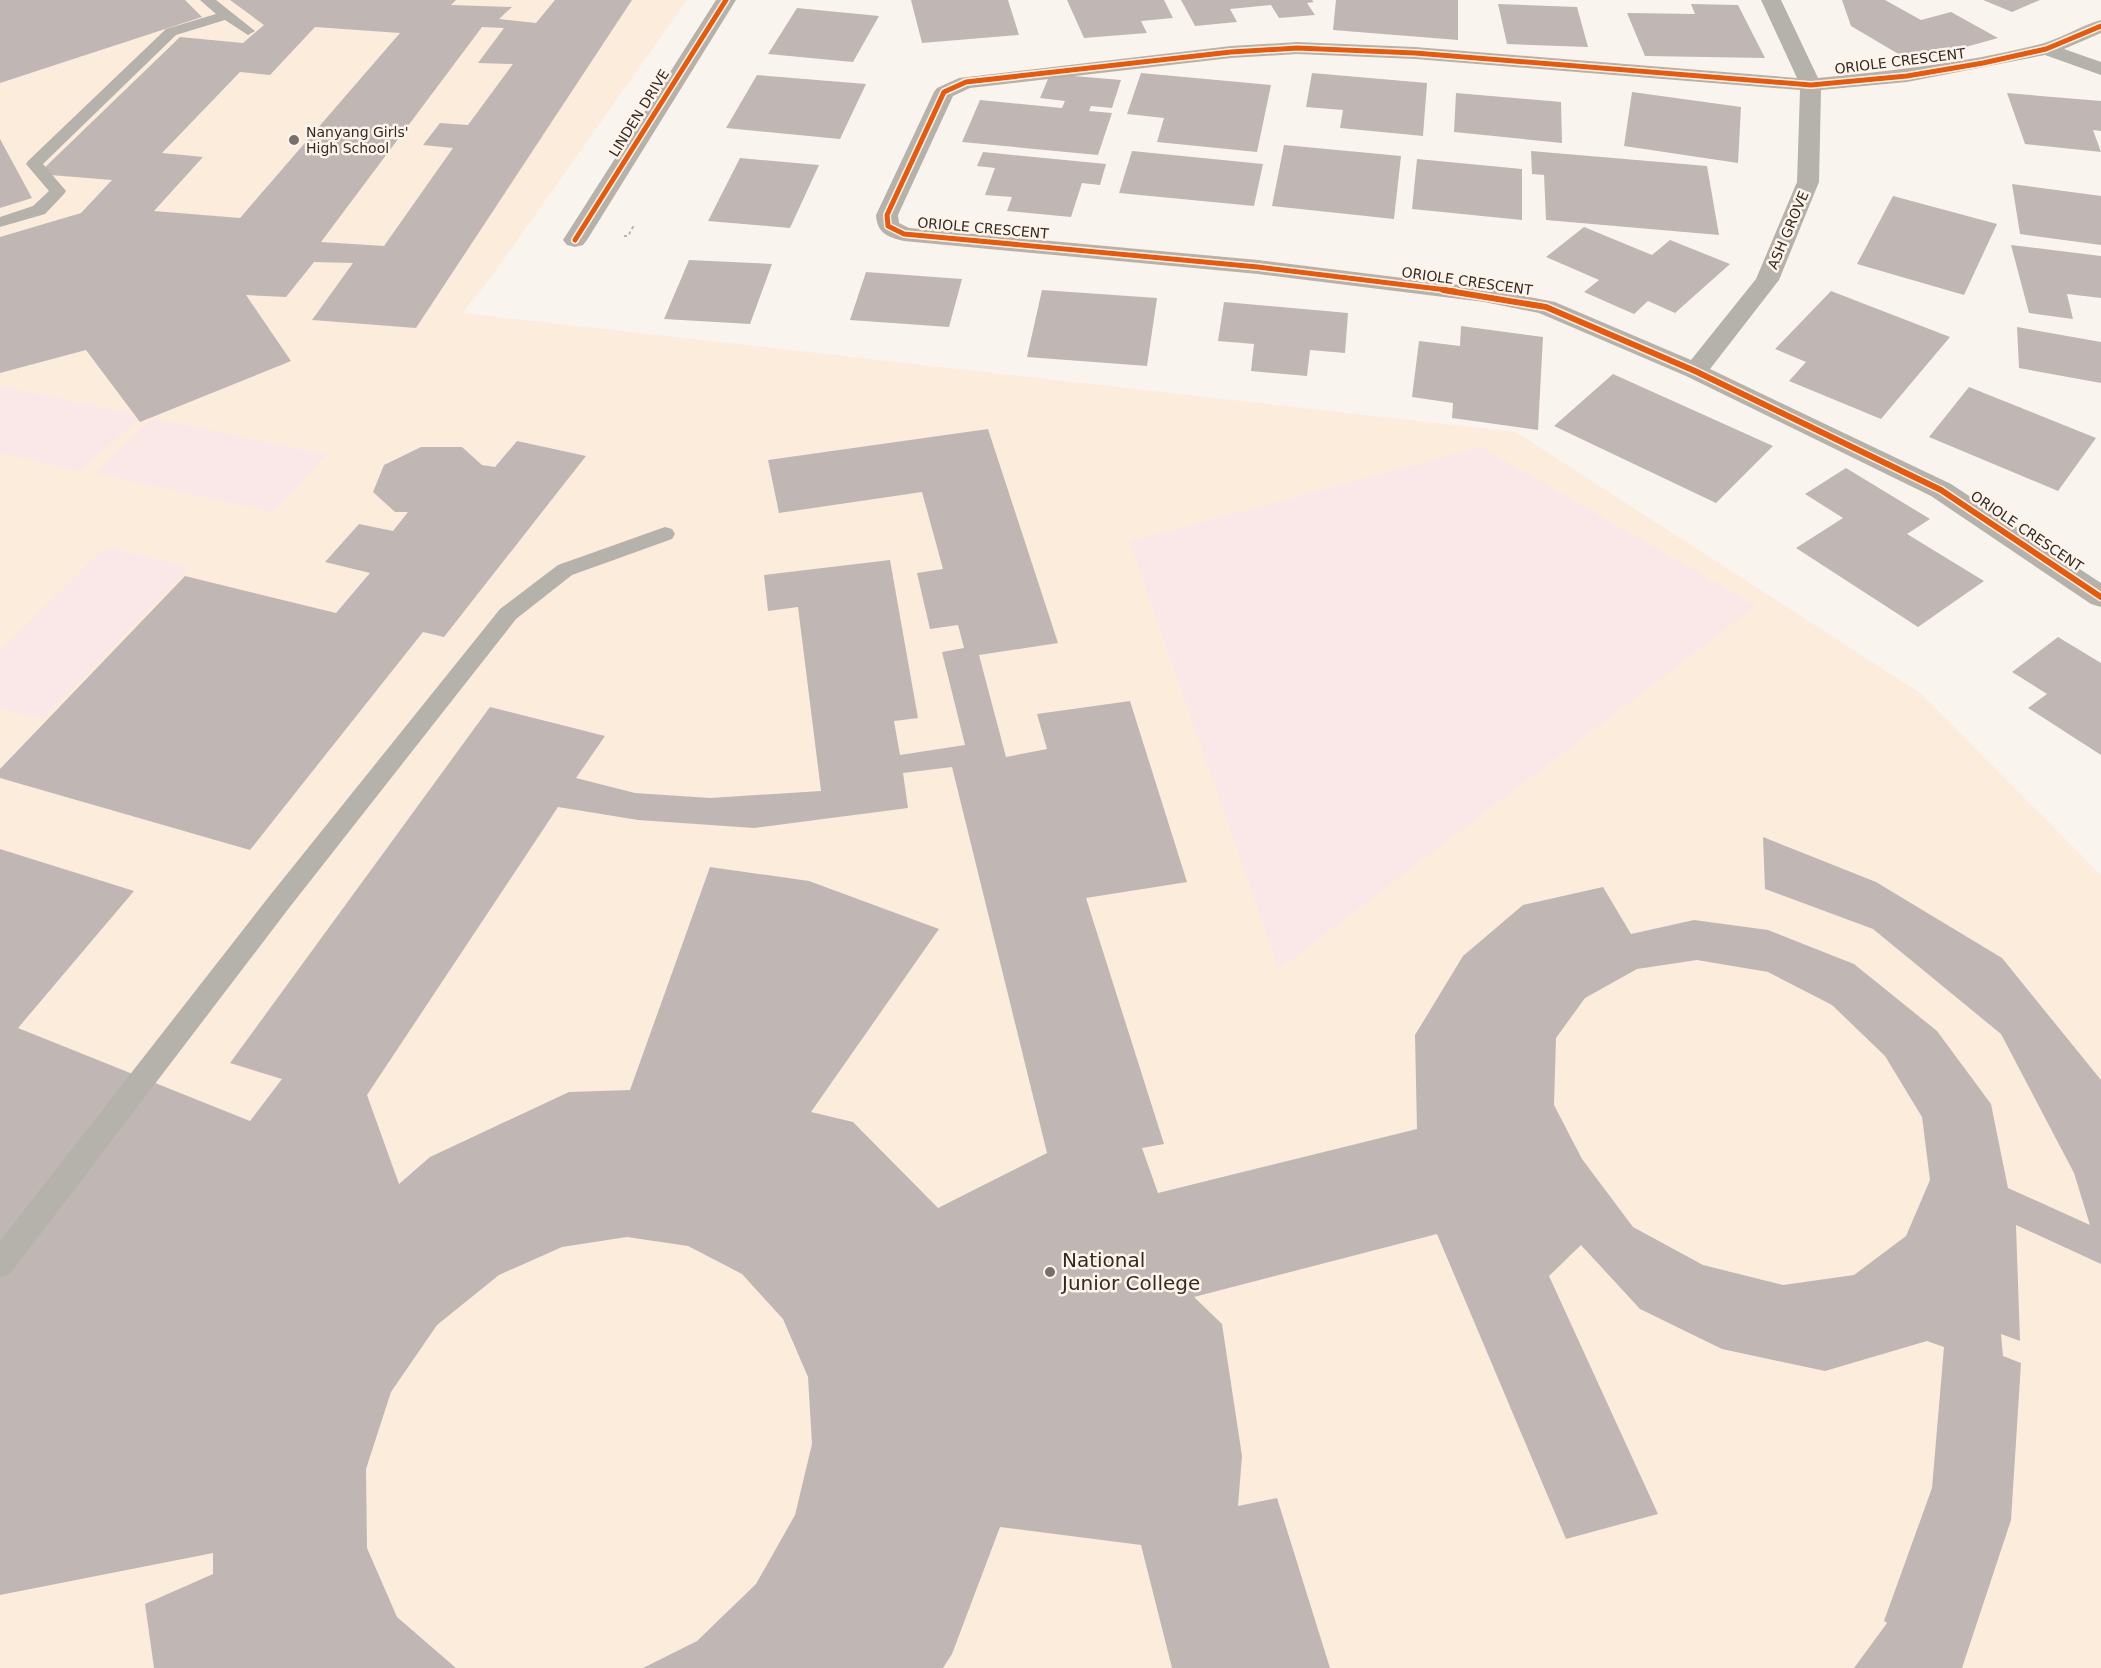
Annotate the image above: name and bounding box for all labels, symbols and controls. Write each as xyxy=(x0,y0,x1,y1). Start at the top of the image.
street label: ORIOLE CRESCENT xyxy=(1834,45,1967,77)
street label: LINDEN DRIVE xyxy=(606,66,672,160)
place label: Nanyang Girls' High School xyxy=(306,124,409,156)
marker: Nanyang Girls' High School xyxy=(287,133,301,147)
street label: ASH GROVE xyxy=(1764,189,1812,271)
street label: ORIOLE CRESCENT xyxy=(917,214,1050,242)
street label: ORIOLE CRESCENT xyxy=(1401,264,1534,298)
street label: ORIOLE CRESCENT xyxy=(1968,487,2087,575)
place label: National Junior College xyxy=(1060,1248,1200,1295)
marker: National Junior College xyxy=(1043,1265,1057,1279)

